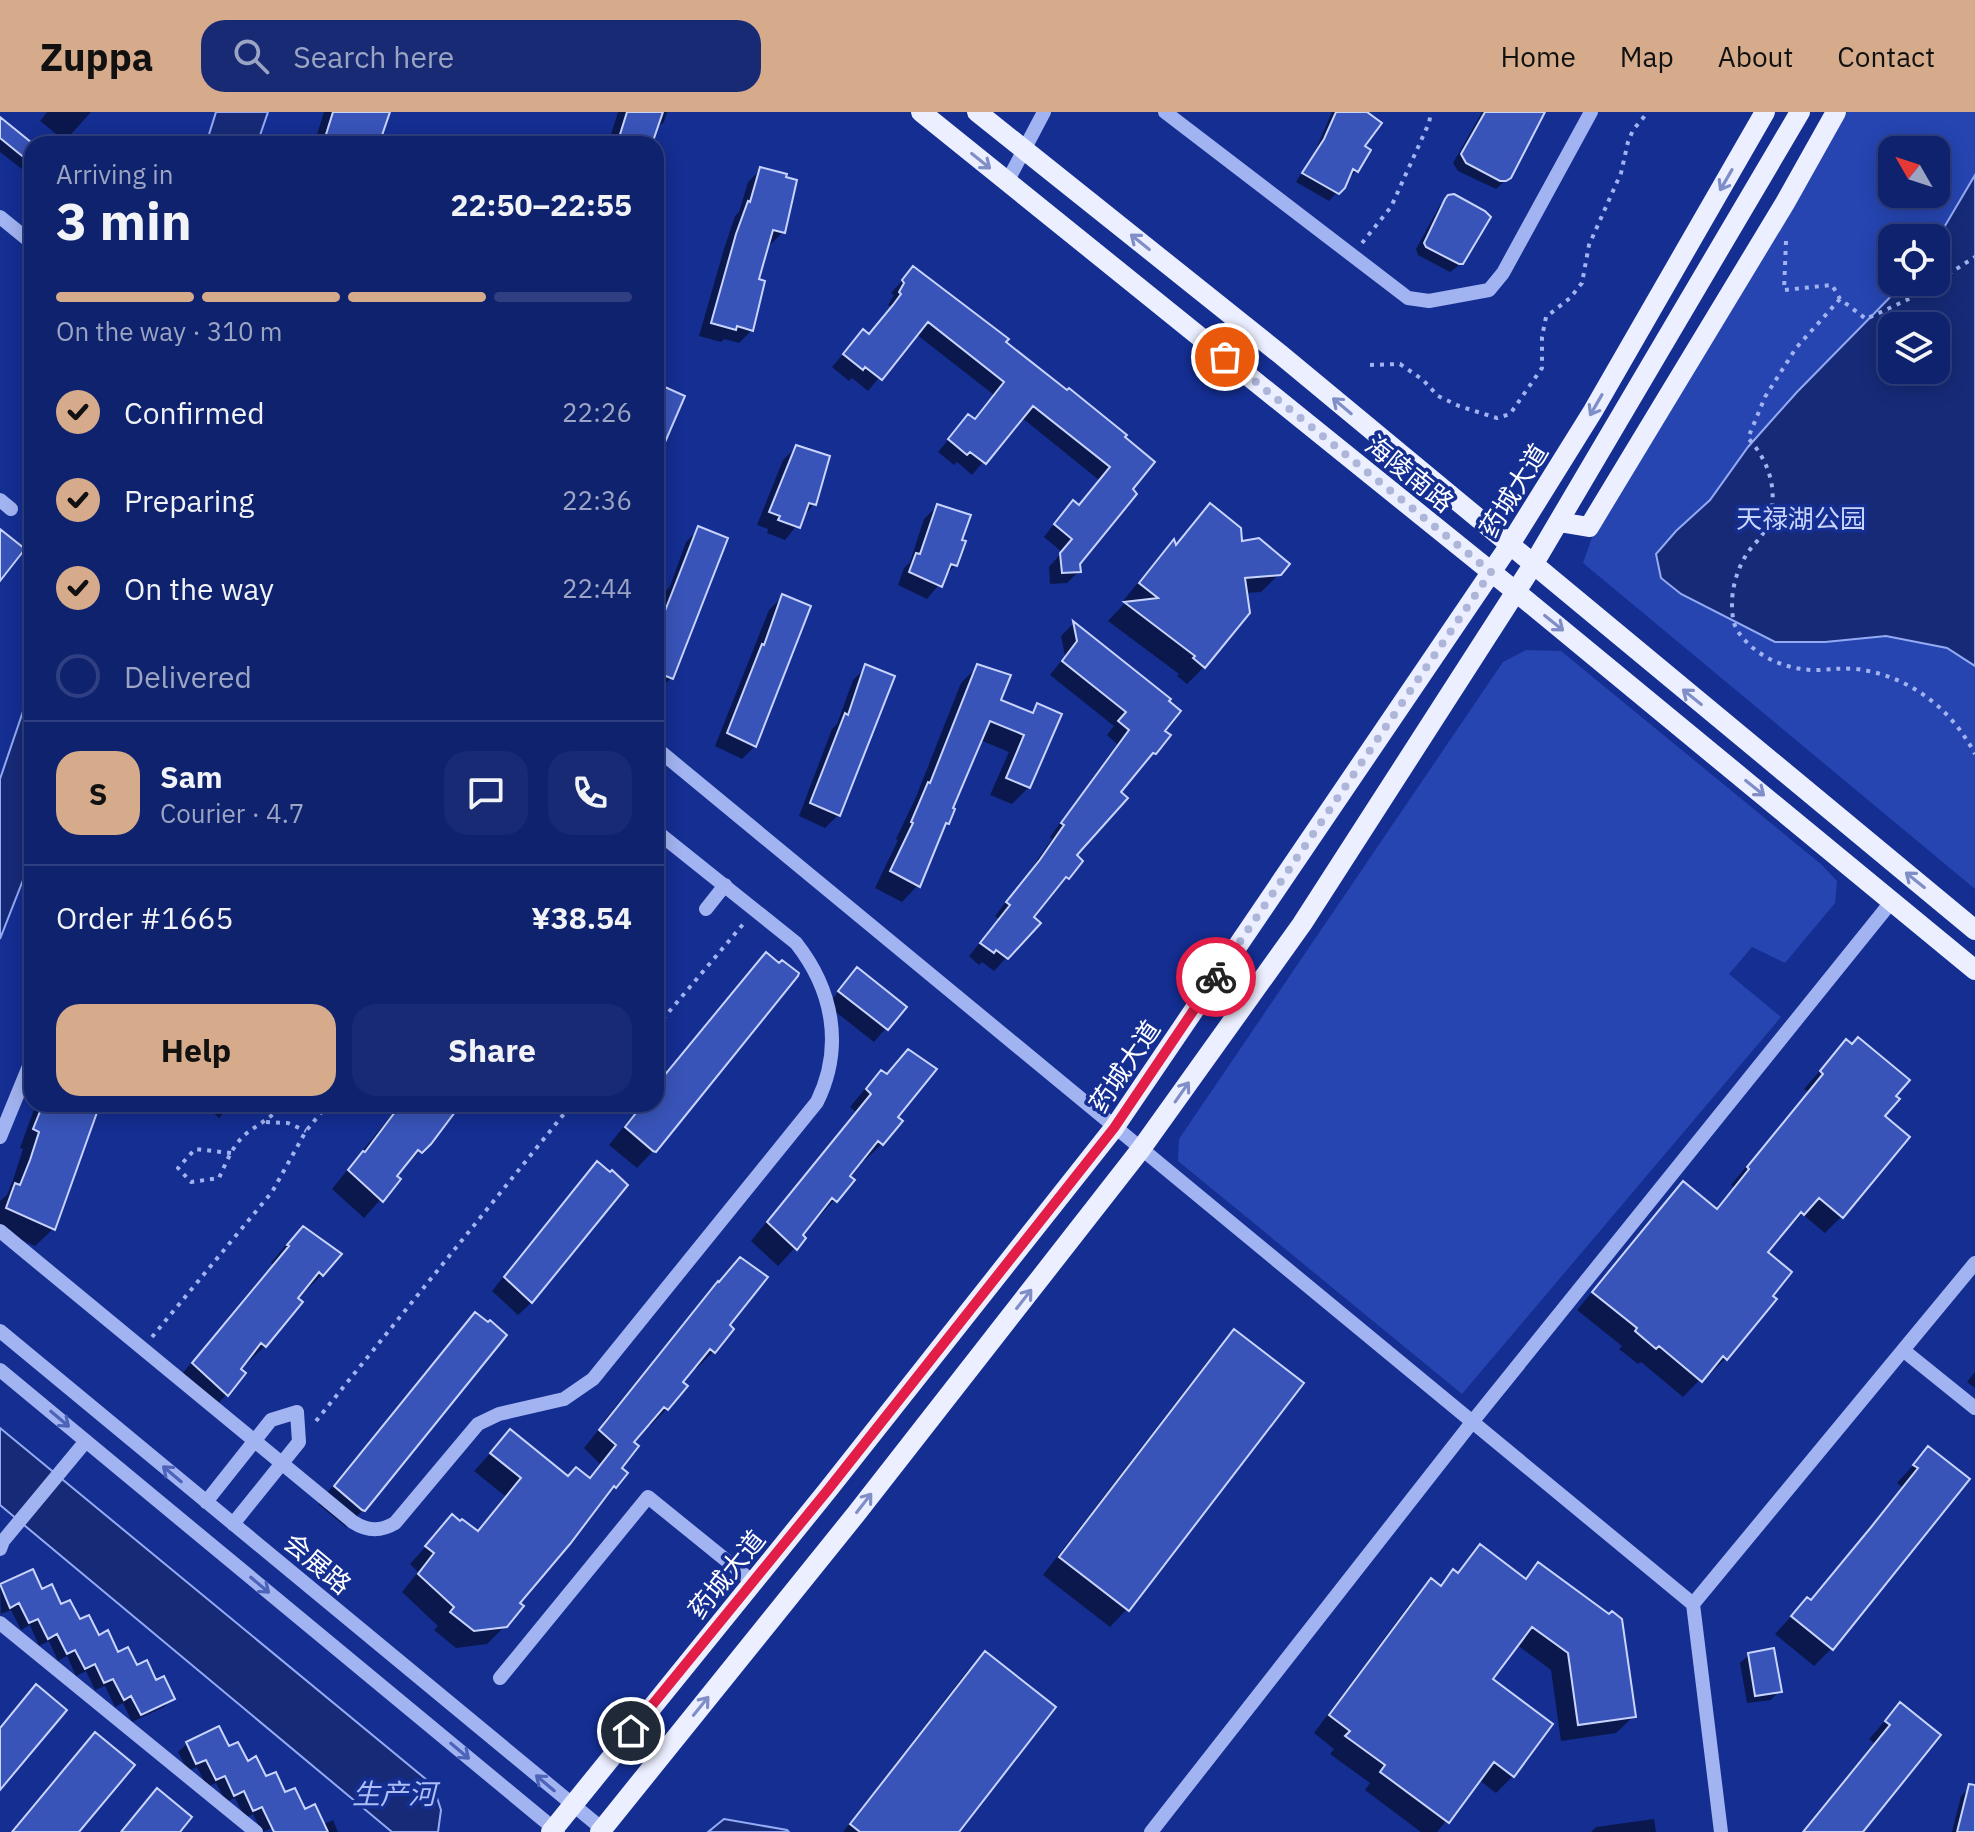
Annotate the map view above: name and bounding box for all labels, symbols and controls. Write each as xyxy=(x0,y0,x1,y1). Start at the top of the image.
search box xyxy=(201,20,761,92)
text: Zuppa xyxy=(40,32,153,81)
icon: search xyxy=(229,34,273,78)
text: Search here xyxy=(293,37,454,76)
text: Home xyxy=(1500,38,1576,75)
text: Map xyxy=(1620,38,1674,75)
text: About xyxy=(1718,38,1793,75)
text: Contact xyxy=(1837,38,1935,75)
north arrow xyxy=(1878,136,1950,208)
map controls xyxy=(1878,136,1950,384)
one-way arrow xyxy=(971,152,991,170)
text: Arriving in xyxy=(56,157,173,191)
one-way arrow xyxy=(1718,167,1733,191)
text: 22:50–22:55 xyxy=(451,185,632,224)
text: 3 min xyxy=(56,187,192,254)
button: locate xyxy=(1878,224,1950,296)
one-way arrow xyxy=(1130,233,1151,251)
button: layers xyxy=(1878,312,1950,384)
text: On the way · 310 m xyxy=(56,314,282,348)
pin xyxy=(1191,323,1259,391)
icon: bag xyxy=(1203,335,1247,379)
icon: check xyxy=(56,390,100,434)
text: Confirmed xyxy=(124,393,265,432)
one-way arrow xyxy=(1588,393,1604,416)
text: 22:26 xyxy=(562,395,632,429)
one-way arrow xyxy=(1332,397,1352,415)
street label: 海陵南路 xyxy=(1359,427,1461,519)
street label: 药城大道 xyxy=(1471,437,1555,543)
icon: check xyxy=(56,478,100,522)
text: Preparing xyxy=(124,481,254,520)
text: 22:36 xyxy=(562,483,632,517)
park label: 天禄湖公园 xyxy=(1736,501,1866,535)
icon: check xyxy=(56,566,100,610)
text: On the way xyxy=(124,569,274,608)
text: 22:44 xyxy=(562,571,632,605)
one-way arrow xyxy=(1543,614,1564,632)
text: Delivered xyxy=(124,657,252,696)
one-way arrow xyxy=(1683,688,1703,706)
button: chat xyxy=(444,751,528,835)
button: phone xyxy=(548,751,632,835)
text: Sam xyxy=(160,757,223,796)
text: S xyxy=(89,774,107,813)
one-way arrow xyxy=(1744,780,1765,797)
text: Courier · 4.7 xyxy=(160,796,304,830)
one-way arrow xyxy=(1905,871,1926,889)
text: Order #1665 xyxy=(56,898,233,937)
text: ¥38.54 xyxy=(531,898,632,937)
courier xyxy=(1176,937,1256,1017)
icon: bike xyxy=(1194,955,1238,999)
button: Help xyxy=(56,1004,336,1096)
button: Share xyxy=(352,1004,632,1096)
street label: 药城大道 xyxy=(1081,1013,1167,1119)
one-way arrow xyxy=(1174,1081,1190,1103)
one-way arrow xyxy=(1016,1288,1033,1310)
one-way arrow xyxy=(49,1410,70,1428)
one-way arrow xyxy=(163,1465,183,1483)
one-way arrow xyxy=(856,1493,873,1514)
street label: 药城大道 xyxy=(680,1523,772,1625)
street label: 会展路 xyxy=(277,1525,359,1601)
one-way arrow xyxy=(250,1576,270,1594)
one-way arrow xyxy=(692,1696,710,1717)
pin xyxy=(597,1697,665,1765)
icon: home xyxy=(609,1709,653,1753)
one-way arrow xyxy=(450,1742,470,1760)
one-way arrow xyxy=(535,1774,556,1792)
water label: 生产河 xyxy=(352,1775,441,1812)

